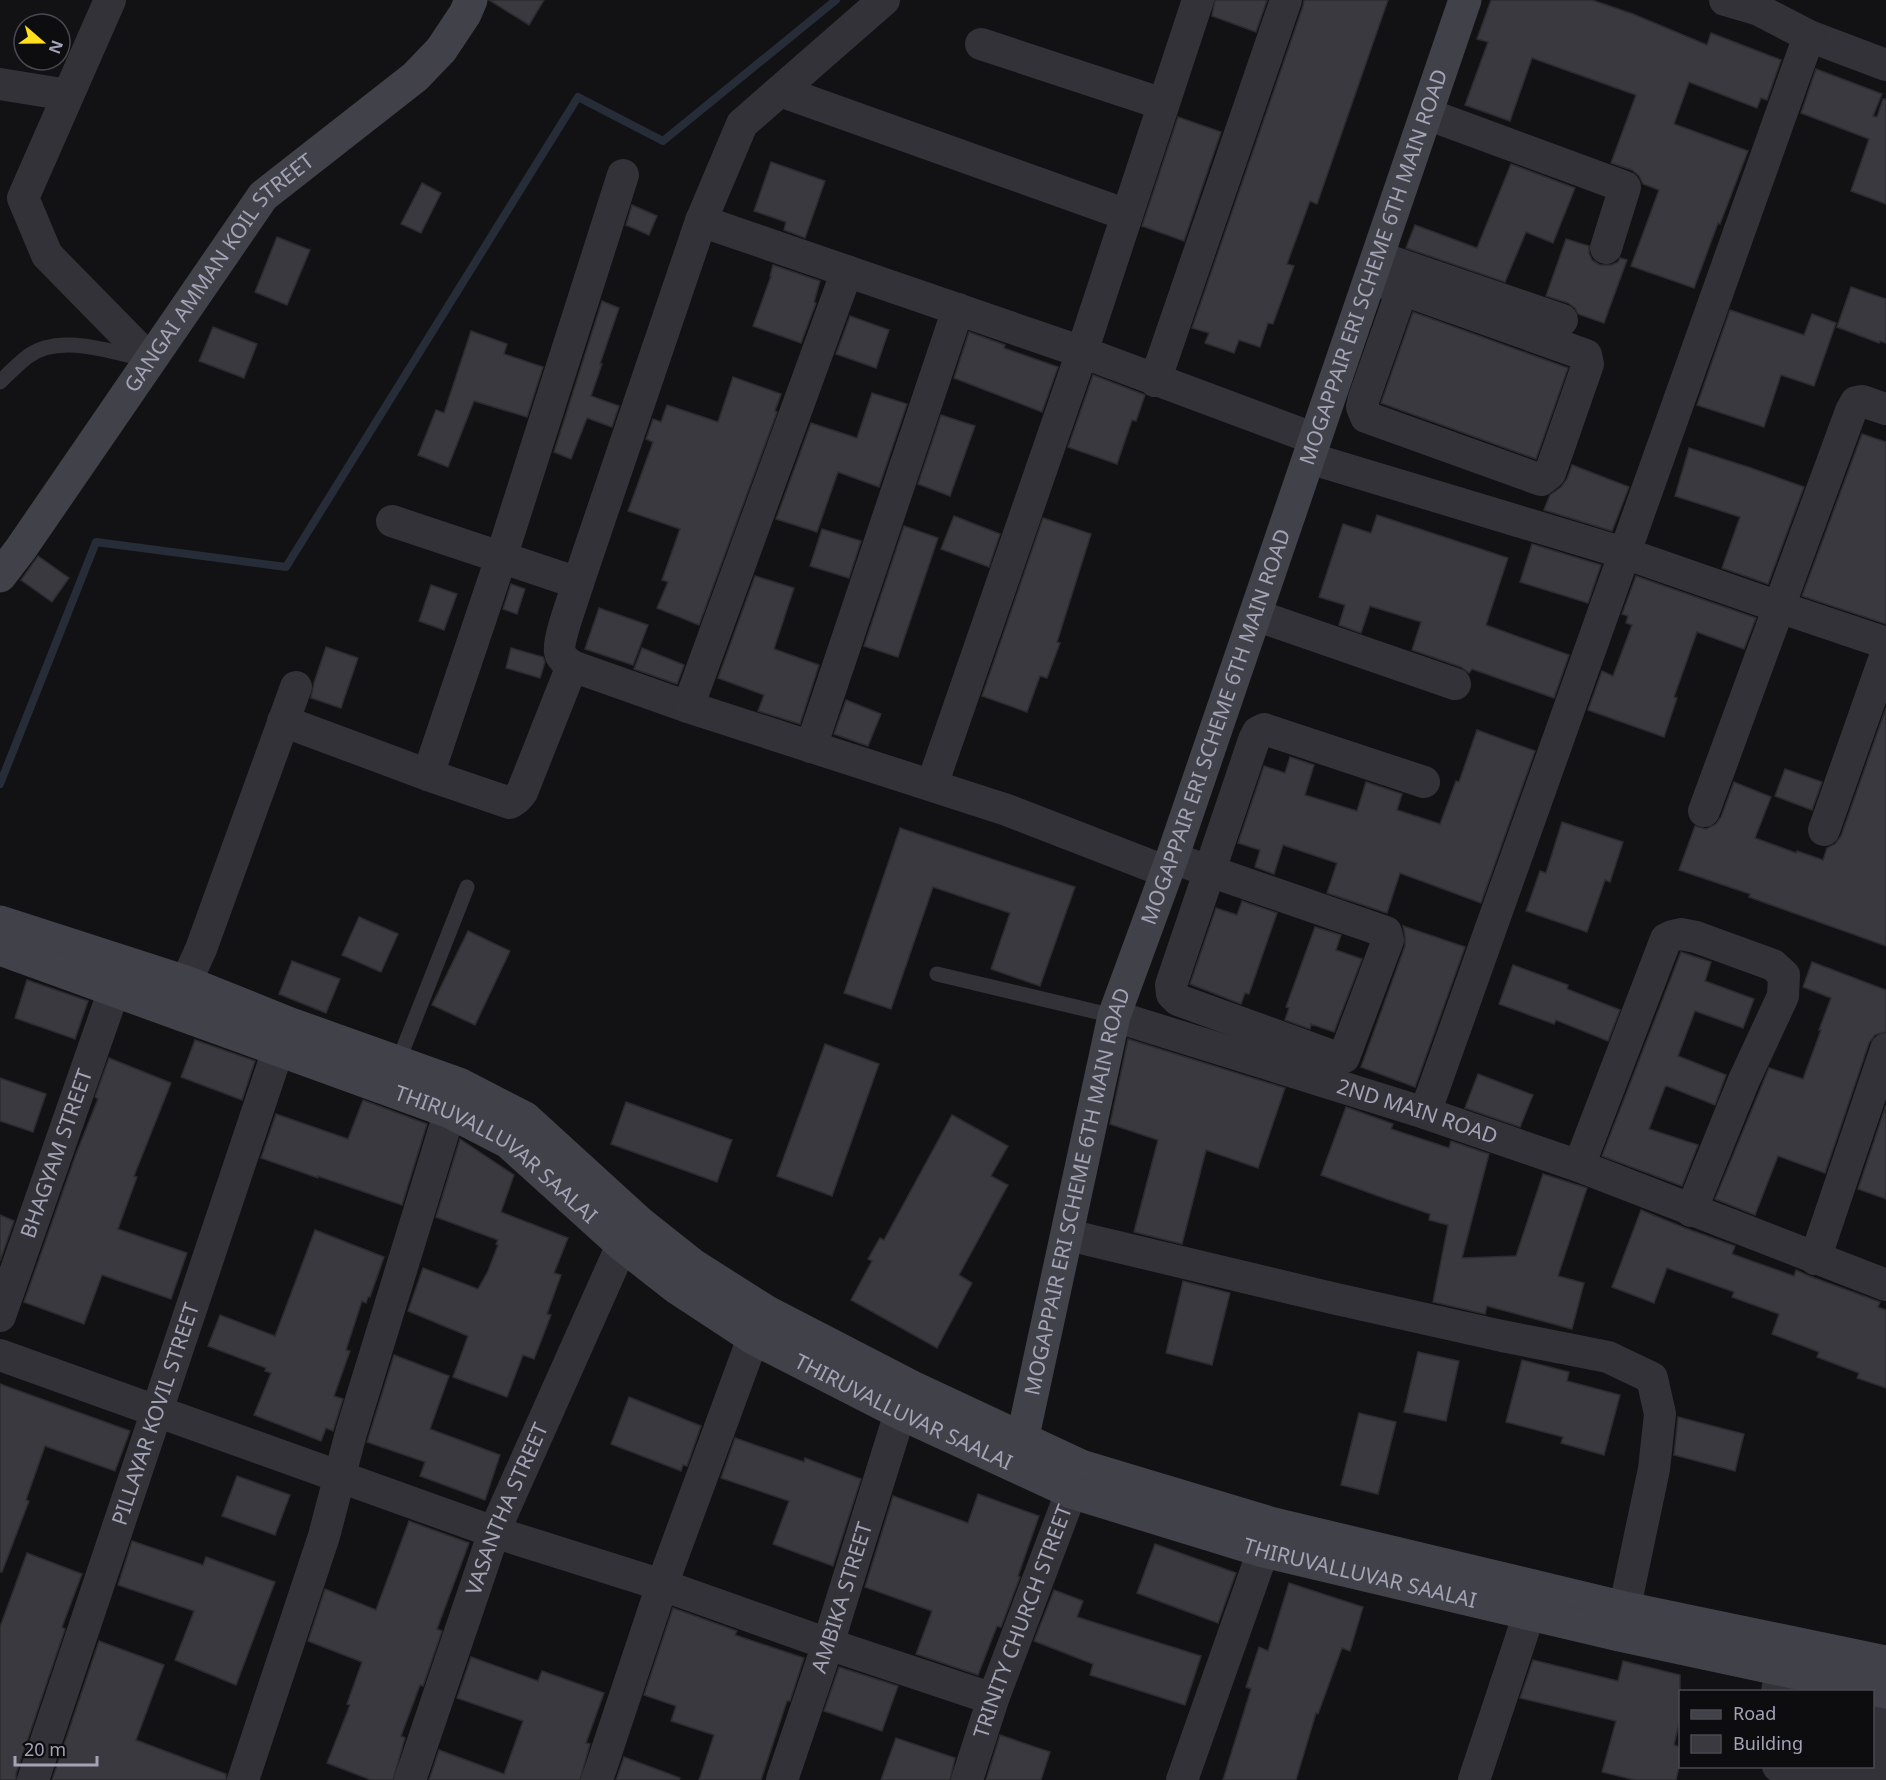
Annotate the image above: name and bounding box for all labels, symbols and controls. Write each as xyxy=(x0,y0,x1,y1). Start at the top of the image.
north arrow xyxy=(12,12,72,72)
text: N xyxy=(44,37,69,57)
street label: MOGAPPAIR ERI SCHEME 6TH MAIN ROAD xyxy=(1292,65,1453,469)
street label: GANGAI AMMAN KOIL STREET xyxy=(117,146,319,397)
street label: MOGAPPAIR ERI SCHEME 6TH MAIN ROAD xyxy=(1134,525,1296,928)
street label: MOGAPPAIR ERI SCHEME 6TH MAIN ROAD xyxy=(1017,983,1136,1398)
street label: BHAGYAM STREET xyxy=(13,1065,98,1242)
street label: 2ND MAIN ROAD xyxy=(1334,1071,1502,1150)
street label: THIRUVALLUVAR SAALAI xyxy=(391,1078,604,1229)
street label: PILLAYAR KOVIL STREET xyxy=(105,1299,205,1529)
street label: THIRUVALLUVAR SAALAI xyxy=(790,1347,1017,1476)
street label: VASANTHA STREET xyxy=(459,1418,554,1598)
street label: TRINITY CHURCH STREET xyxy=(966,1500,1078,1742)
street label: AMBIKA STREET xyxy=(804,1518,878,1676)
street label: THIRUVALLUVAR SAALAI xyxy=(1240,1531,1479,1614)
legend xyxy=(1679,1690,1874,1768)
text: Road xyxy=(1733,1701,1776,1725)
scale bar xyxy=(15,1729,98,1767)
text: Building xyxy=(1733,1731,1803,1755)
text: 20 m xyxy=(24,1737,66,1761)

